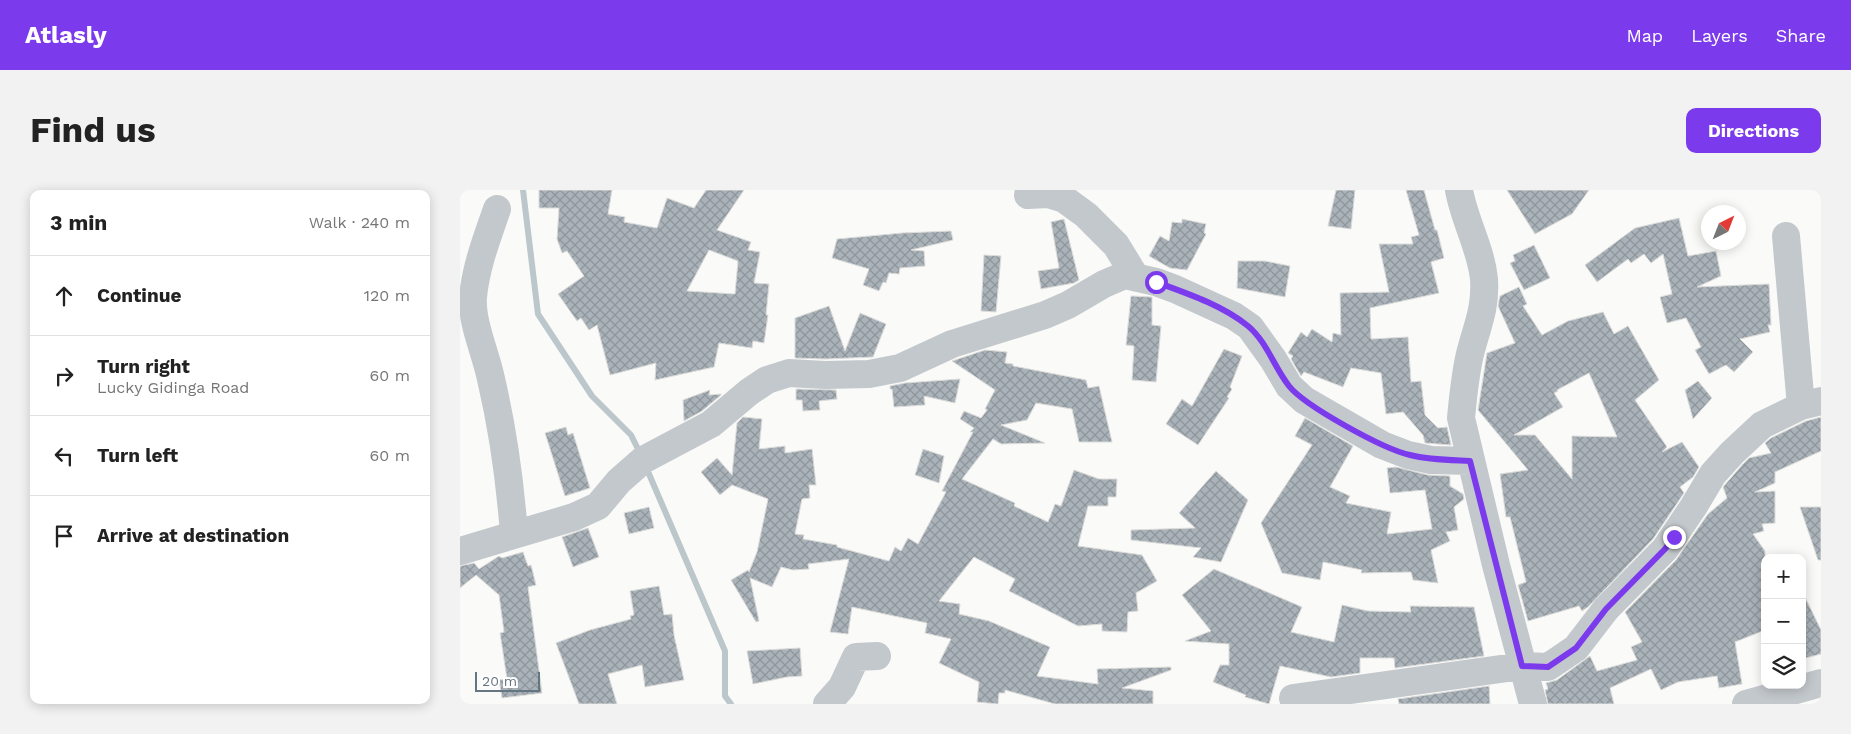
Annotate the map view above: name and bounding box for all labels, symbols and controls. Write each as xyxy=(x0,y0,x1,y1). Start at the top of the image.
text: Atlasly xyxy=(25,21,107,49)
text: Map xyxy=(1626,25,1663,46)
text: Layers xyxy=(1691,25,1748,46)
text: Share xyxy=(1776,25,1826,46)
button: Directions xyxy=(1686,108,1821,153)
text: Find us xyxy=(30,109,156,151)
north arrow xyxy=(1701,205,1746,250)
text: 3 min xyxy=(50,210,107,235)
text: Walk · 240 m xyxy=(309,213,410,232)
route start xyxy=(1145,271,1168,294)
icon: ahead xyxy=(50,282,78,310)
text: Continue xyxy=(97,284,181,307)
text: 120 m xyxy=(364,286,410,305)
text: Turn right xyxy=(97,355,190,378)
icon: right xyxy=(50,362,78,390)
text: 60 m xyxy=(370,366,410,385)
text: Lucky Gidinga Road xyxy=(97,378,249,397)
icon: left xyxy=(50,442,78,470)
text: Turn left xyxy=(97,444,178,467)
text: 60 m xyxy=(370,446,410,465)
icon: arrive xyxy=(50,522,78,550)
text: Arrive at destination xyxy=(97,524,289,547)
route end xyxy=(1663,526,1686,549)
map controls xyxy=(1761,554,1806,689)
button: + xyxy=(1761,554,1806,599)
button: − xyxy=(1761,599,1806,644)
button: layers xyxy=(1761,644,1806,689)
scale bar xyxy=(475,669,540,692)
text: 20 m xyxy=(482,673,517,689)

